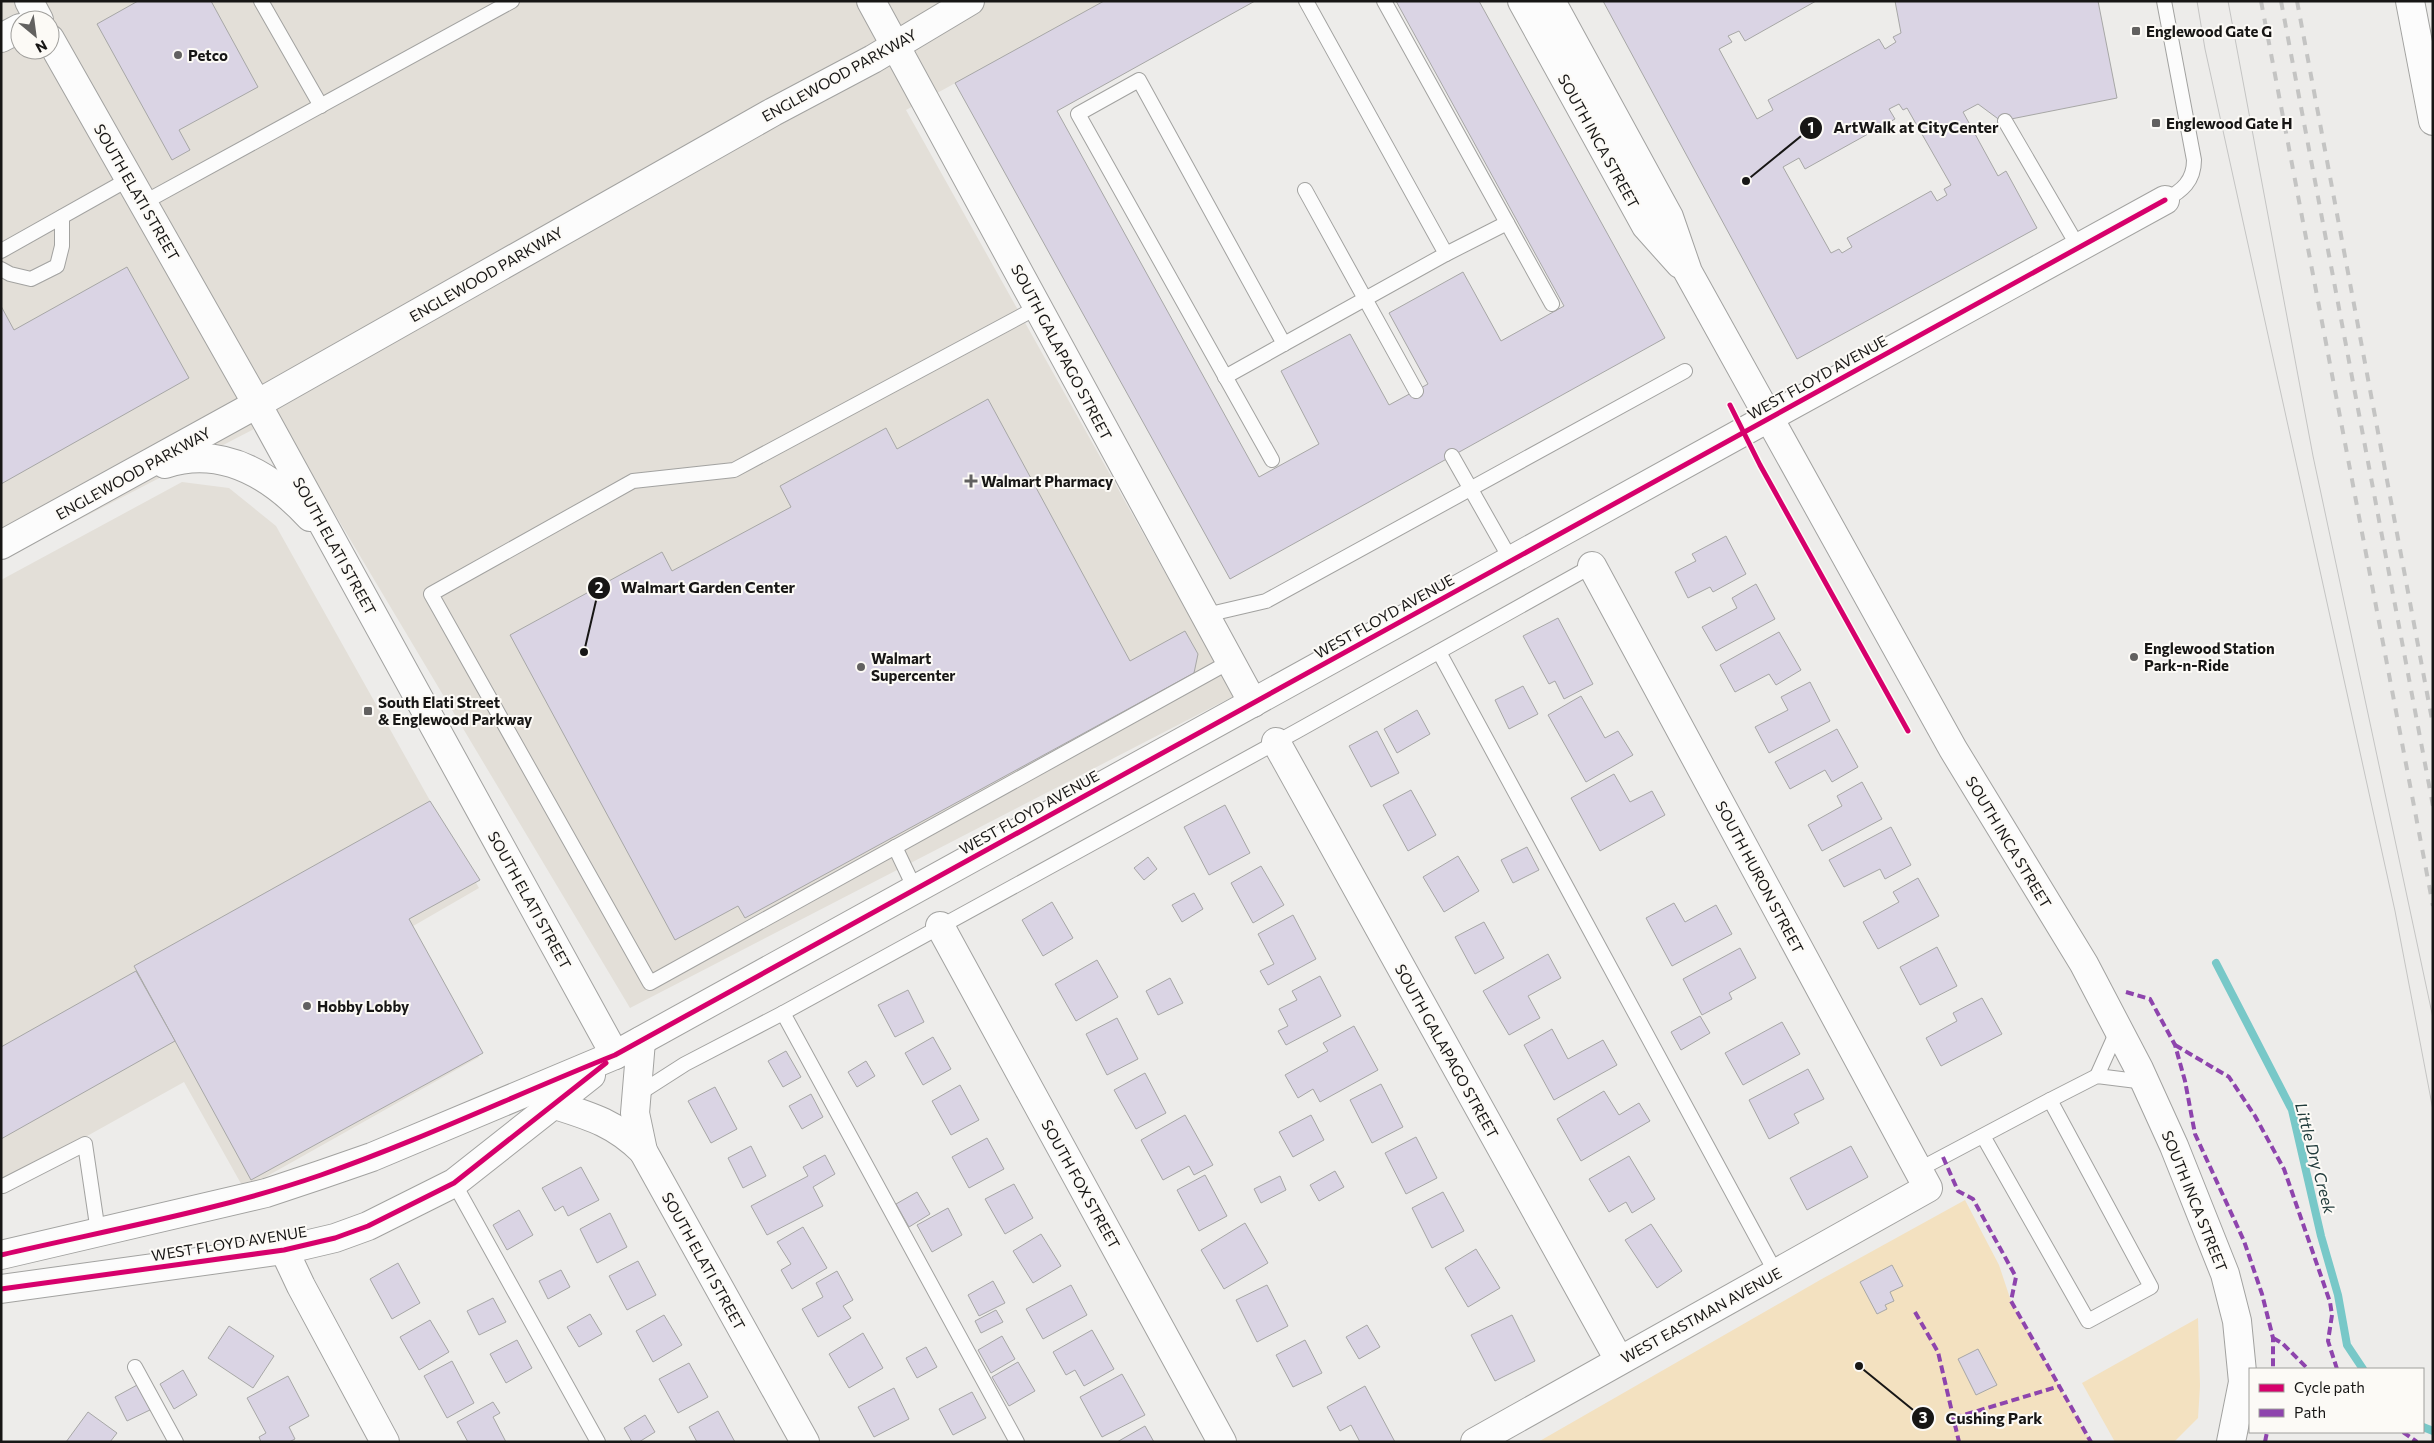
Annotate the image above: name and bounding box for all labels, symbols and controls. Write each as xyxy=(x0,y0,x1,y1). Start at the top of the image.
north arrow xyxy=(10,10,60,60)
place label: Englewood Gate G xyxy=(2146,22,2272,40)
street label: ENGLEWOOD PARKWAY xyxy=(758,25,920,125)
marker: Englewood Gate G xyxy=(2130,25,2142,37)
text: N xyxy=(33,37,50,57)
place label: Petco xyxy=(188,46,228,64)
marker: Petco xyxy=(172,49,184,61)
street label: SOUTH INCA STREET xyxy=(1555,71,1644,211)
callout: ArtWalk at CityCenter xyxy=(1799,112,2009,143)
place label: Englewood Gate H xyxy=(2166,114,2292,132)
text: ArtWalk at CityCenter xyxy=(1833,117,1999,136)
marker: Englewood Gate H xyxy=(2150,117,2162,129)
text: 1 xyxy=(1808,118,1814,136)
street label: SOUTH ELATI STREET xyxy=(91,121,184,264)
street label: ENGLEWOOD PARKWAY xyxy=(406,223,566,325)
street label: SOUTH GALAPAGO STREET xyxy=(1008,261,1116,443)
street label: WEST FLOYD AVENUE xyxy=(1744,331,1890,423)
street label: ENGLEWOOD PARKWAY xyxy=(52,423,214,523)
place label: Walmart Pharmacy xyxy=(981,472,1114,490)
street label: SOUTH ELATI STREET xyxy=(290,474,381,618)
marker: Walmart Pharmacy xyxy=(965,475,977,487)
street label: WEST FLOYD AVENUE xyxy=(1311,570,1457,662)
callout: Walmart Garden Center xyxy=(586,572,806,603)
text: Walmart Garden Center xyxy=(621,577,796,596)
text: 2 xyxy=(595,578,603,596)
place label: Englewood Station Park-n-Ride xyxy=(2144,639,2275,674)
place label: Walmart Supercenter xyxy=(871,649,956,684)
marker: Englewood Station Park-n-Ride xyxy=(2128,651,2140,663)
marker: Walmart Supercenter xyxy=(855,661,867,673)
place label: South Elati Street & Englewood Parkway xyxy=(378,693,533,728)
marker: South Elati Street & Englewood Parkway xyxy=(362,705,374,717)
street label: WEST FLOYD AVENUE xyxy=(956,766,1102,858)
street label: SOUTH INCA STREET xyxy=(1963,773,2056,911)
street label: SOUTH HURON STREET xyxy=(1712,798,1808,957)
street label: SOUTH ELATI STREET xyxy=(485,828,576,972)
street label: SOUTH GALAPAGO STREET xyxy=(1392,961,1503,1142)
place label: Hobby Lobby xyxy=(317,997,410,1015)
marker: Hobby Lobby xyxy=(301,1000,313,1012)
water label: Little Dry Creek xyxy=(2292,1100,2340,1216)
street label: SOUTH FOX STREET xyxy=(1038,1116,1124,1252)
street label: SOUTH INCA STREET xyxy=(2158,1128,2232,1274)
street label: SOUTH ELATI STREET xyxy=(659,1189,750,1333)
street label: WEST FLOYD AVENUE xyxy=(150,1222,308,1264)
street label: WEST EASTMAN AVENUE xyxy=(1618,1263,1784,1367)
legend xyxy=(2249,1368,2424,1433)
text: Cycle path xyxy=(2294,1378,2365,1396)
callout: Cushing Park xyxy=(1911,1403,2053,1434)
text: Path xyxy=(2294,1403,2326,1421)
text: 3 xyxy=(1919,1408,1928,1426)
text: Cushing Park xyxy=(1946,1408,2043,1427)

